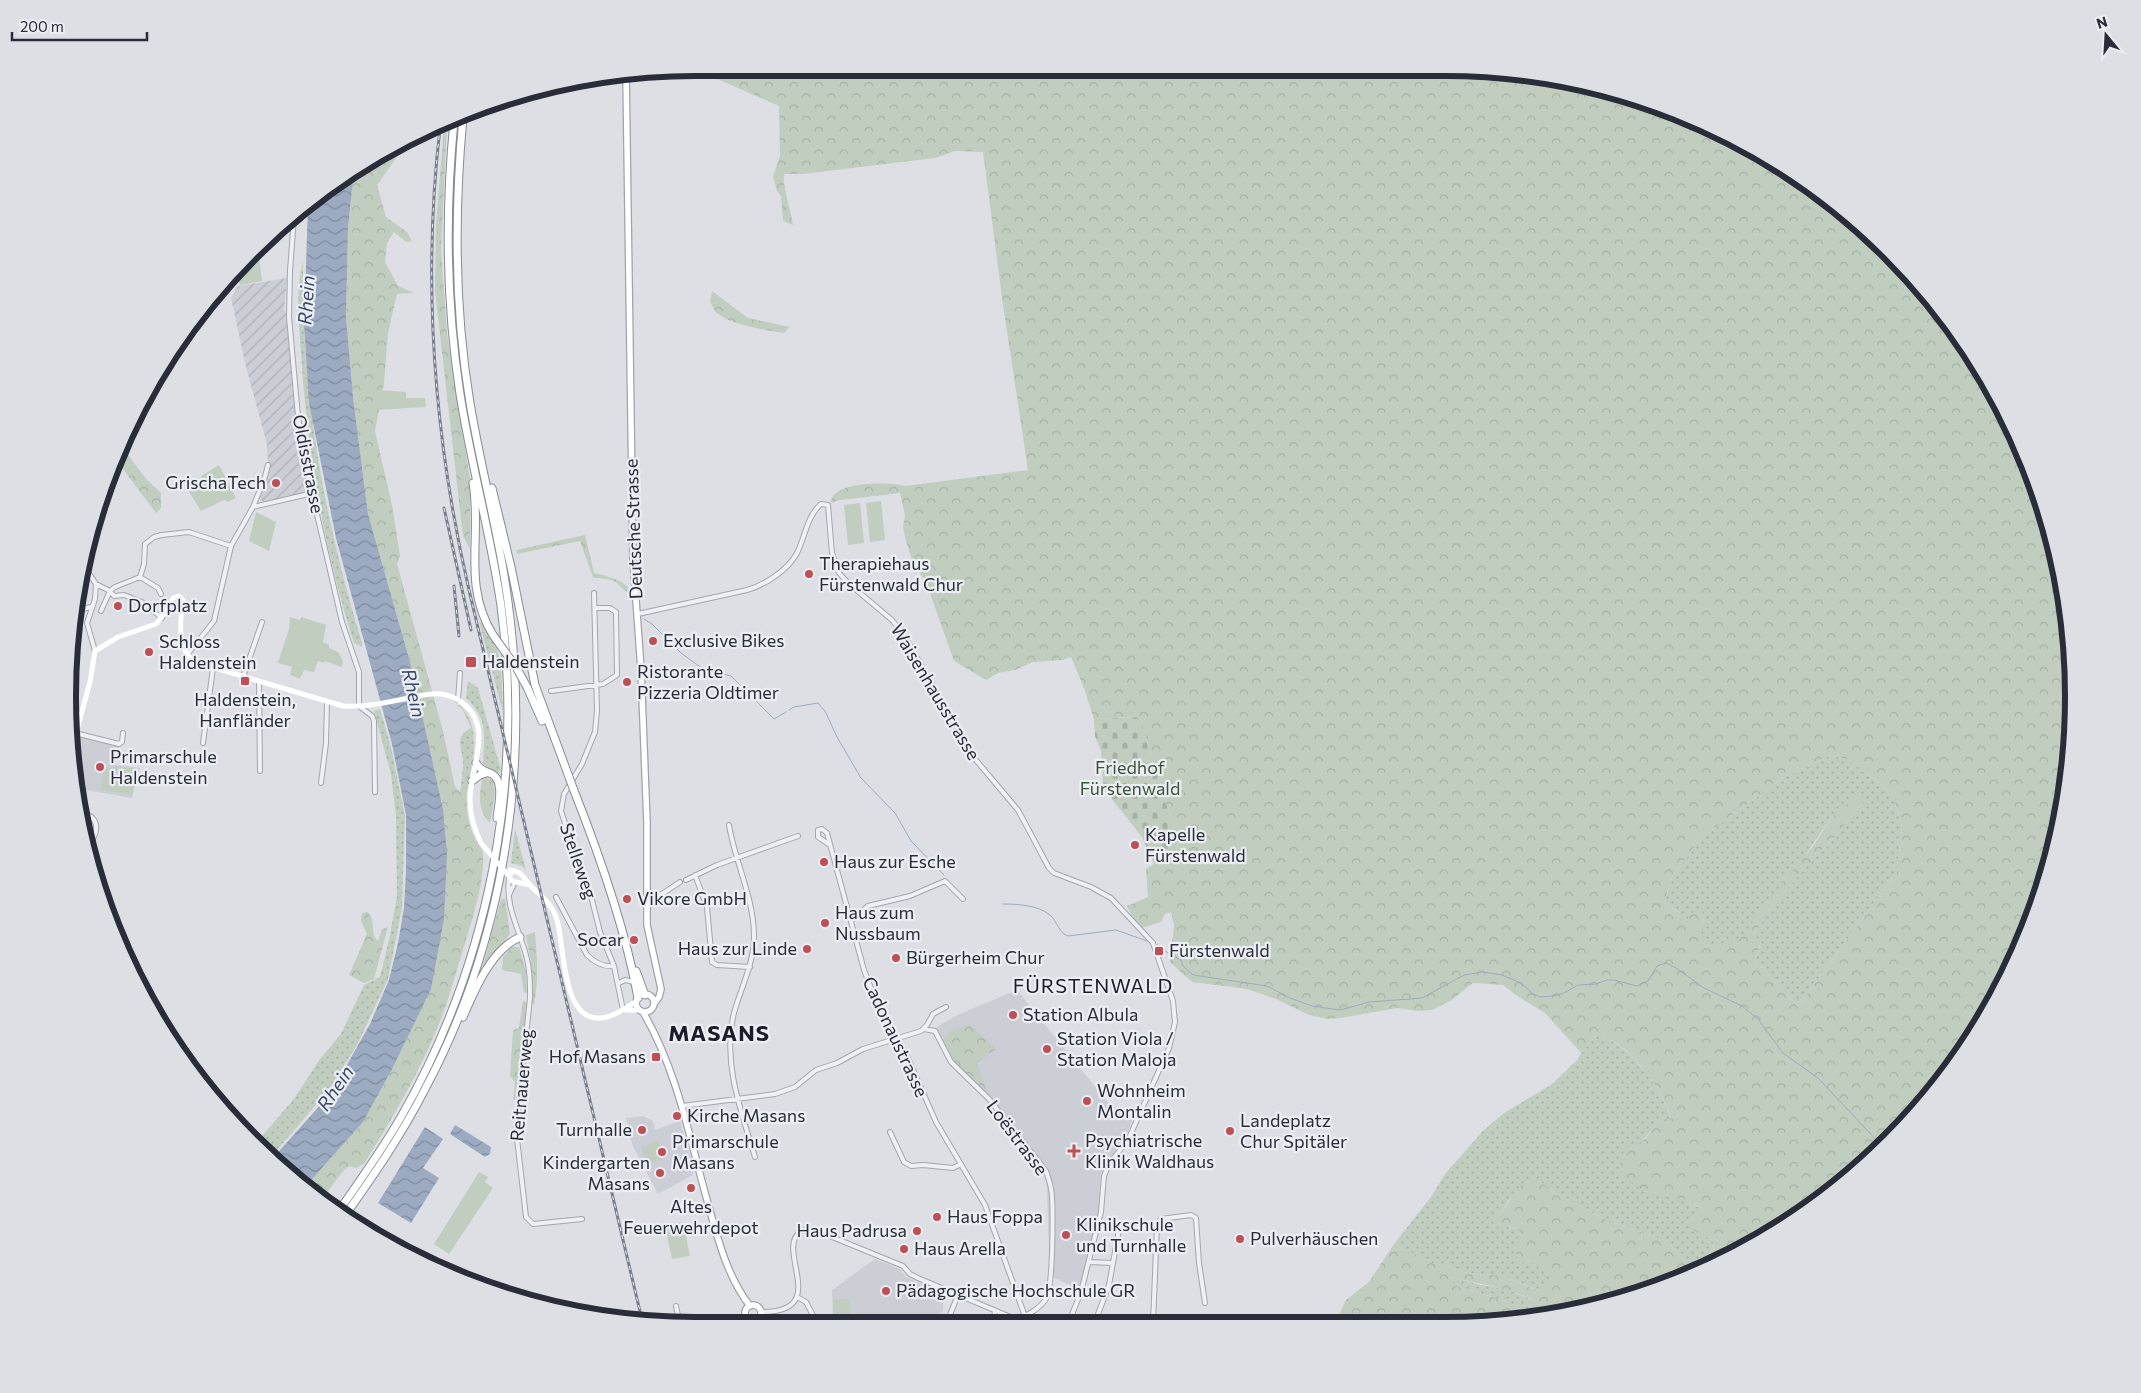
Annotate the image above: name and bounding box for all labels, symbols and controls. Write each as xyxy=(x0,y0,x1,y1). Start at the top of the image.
scale bar xyxy=(12,10,148,42)
north arrow xyxy=(2081,10,2131,60)
text: N xyxy=(2094,12,2109,32)
text: 200 m xyxy=(20,17,64,35)
water label: Rhein xyxy=(292,274,319,325)
street label: Oldisstrasse xyxy=(289,412,329,515)
street label: Deutsche Strasse xyxy=(620,458,646,600)
place label: GrischaTech xyxy=(165,471,266,493)
marker: GrischaTech xyxy=(270,477,282,489)
place label: Therapiehaus Fürstenwald Chur xyxy=(819,552,963,595)
marker: Therapiehaus Fürstenwald Chur xyxy=(803,568,815,580)
place label: Dorfplatz xyxy=(128,594,207,616)
marker: Dorfplatz xyxy=(112,600,124,612)
street label: Waisenhausstrasse xyxy=(886,619,985,764)
place label: Exclusive Bikes xyxy=(663,629,784,651)
place label: Schloss Haldenstein xyxy=(159,630,257,673)
marker: Exclusive Bikes xyxy=(647,635,659,647)
marker: Schloss Haldenstein xyxy=(143,646,155,658)
place label: Haldenstein xyxy=(482,650,580,672)
marker: Haldenstein xyxy=(464,655,478,669)
place label: Ristorante Pizzeria Oldtimer xyxy=(637,660,779,703)
water label: Rhein xyxy=(398,666,431,720)
marker: Haldenstein, Hanfländer xyxy=(239,675,251,687)
marker: Ristorante Pizzeria Oldtimer xyxy=(621,676,633,688)
place label: Haldenstein, Hanfländer xyxy=(194,688,296,731)
place label: Primarschule Haldenstein xyxy=(110,745,217,788)
park label: Friedhof Fürstenwald xyxy=(1080,756,1180,799)
marker: Primarschule Haldenstein xyxy=(94,761,106,773)
street label: Stelleweg xyxy=(556,820,602,902)
place label: Kapelle Fürstenwald xyxy=(1145,823,1246,866)
marker: Kapelle Fürstenwald xyxy=(1129,839,1141,851)
place label: Haus zur Esche xyxy=(834,850,956,872)
marker: Haus zur Esche xyxy=(818,856,830,868)
place label: Vikore GmbH xyxy=(637,887,747,909)
marker: Vikore GmbH xyxy=(621,893,633,905)
place label: Haus zum Nussbaum xyxy=(835,901,921,944)
marker: Haus zum Nussbaum xyxy=(819,917,831,929)
place label: Socar xyxy=(577,928,624,950)
marker: Socar xyxy=(628,934,640,946)
place label: Haus zur Linde xyxy=(678,937,797,959)
place label: Fürstenwald xyxy=(1169,939,1270,961)
marker: Haus zur Linde xyxy=(801,943,813,955)
marker: Fürstenwald xyxy=(1153,945,1165,957)
place label: Bürgerheim Chur xyxy=(906,946,1045,968)
marker: Bürgerheim Chur xyxy=(890,952,902,964)
street label: Cadonaustrasse xyxy=(858,973,933,1100)
district label: FÜRSTENWALD xyxy=(1013,973,1173,997)
place label: Station Albula xyxy=(1023,1003,1138,1025)
marker: Station Albula xyxy=(1007,1009,1019,1021)
district label: MASANS xyxy=(668,1019,770,1046)
place label: Station Viola / Station Maloja xyxy=(1057,1027,1177,1070)
street label: Reitnauerweg xyxy=(505,1028,537,1142)
marker: Station Viola / Station Maloja xyxy=(1041,1043,1053,1055)
place label: Hof Masans xyxy=(549,1045,646,1067)
marker: Hof Masans xyxy=(650,1051,662,1063)
water label: Rhein xyxy=(311,1061,358,1115)
place label: Wohnheim Montalin xyxy=(1097,1079,1186,1122)
street label: Loëstrasse xyxy=(982,1095,1053,1179)
marker: Wohnheim Montalin xyxy=(1081,1095,1093,1107)
place label: Kirche Masans xyxy=(687,1104,805,1126)
place label: Landeplatz Chur Spitäler xyxy=(1240,1109,1347,1152)
marker: Kirche Masans xyxy=(671,1110,683,1122)
place label: Turnhalle xyxy=(556,1118,632,1140)
marker: Turnhalle xyxy=(636,1124,648,1136)
marker: Landeplatz Chur Spitäler xyxy=(1224,1125,1236,1137)
place label: Psychiatrische Klinik Waldhaus xyxy=(1085,1129,1214,1172)
place label: Primarschule Masans xyxy=(672,1130,779,1173)
marker: Psychiatrische Klinik Waldhaus xyxy=(1067,1144,1081,1158)
marker: Primarschule Masans xyxy=(656,1146,668,1158)
place label: Kindergarten Masans xyxy=(543,1151,650,1194)
marker: Kindergarten Masans xyxy=(654,1167,666,1179)
marker: Altes Feuerwehrdepot xyxy=(685,1182,697,1194)
place label: Altes Feuerwehrdepot xyxy=(623,1195,759,1238)
place label: Haus Foppa xyxy=(947,1205,1043,1227)
marker: Haus Foppa xyxy=(931,1211,943,1223)
place label: Klinikschule und Turnhalle xyxy=(1076,1213,1186,1256)
place label: Haus Padrusa xyxy=(796,1219,907,1241)
marker: Haus Padrusa xyxy=(911,1225,923,1237)
place label: Pulverhäuschen xyxy=(1250,1227,1378,1249)
marker: Klinikschule und Turnhalle xyxy=(1060,1229,1072,1241)
marker: Pulverhäuschen xyxy=(1234,1233,1246,1245)
place label: Haus Arella xyxy=(914,1237,1006,1259)
marker: Haus Arella xyxy=(898,1243,910,1255)
place label: Pädagogische Hochschule GR xyxy=(896,1279,1135,1301)
marker: Pädagogische Hochschule GR xyxy=(880,1285,892,1297)

